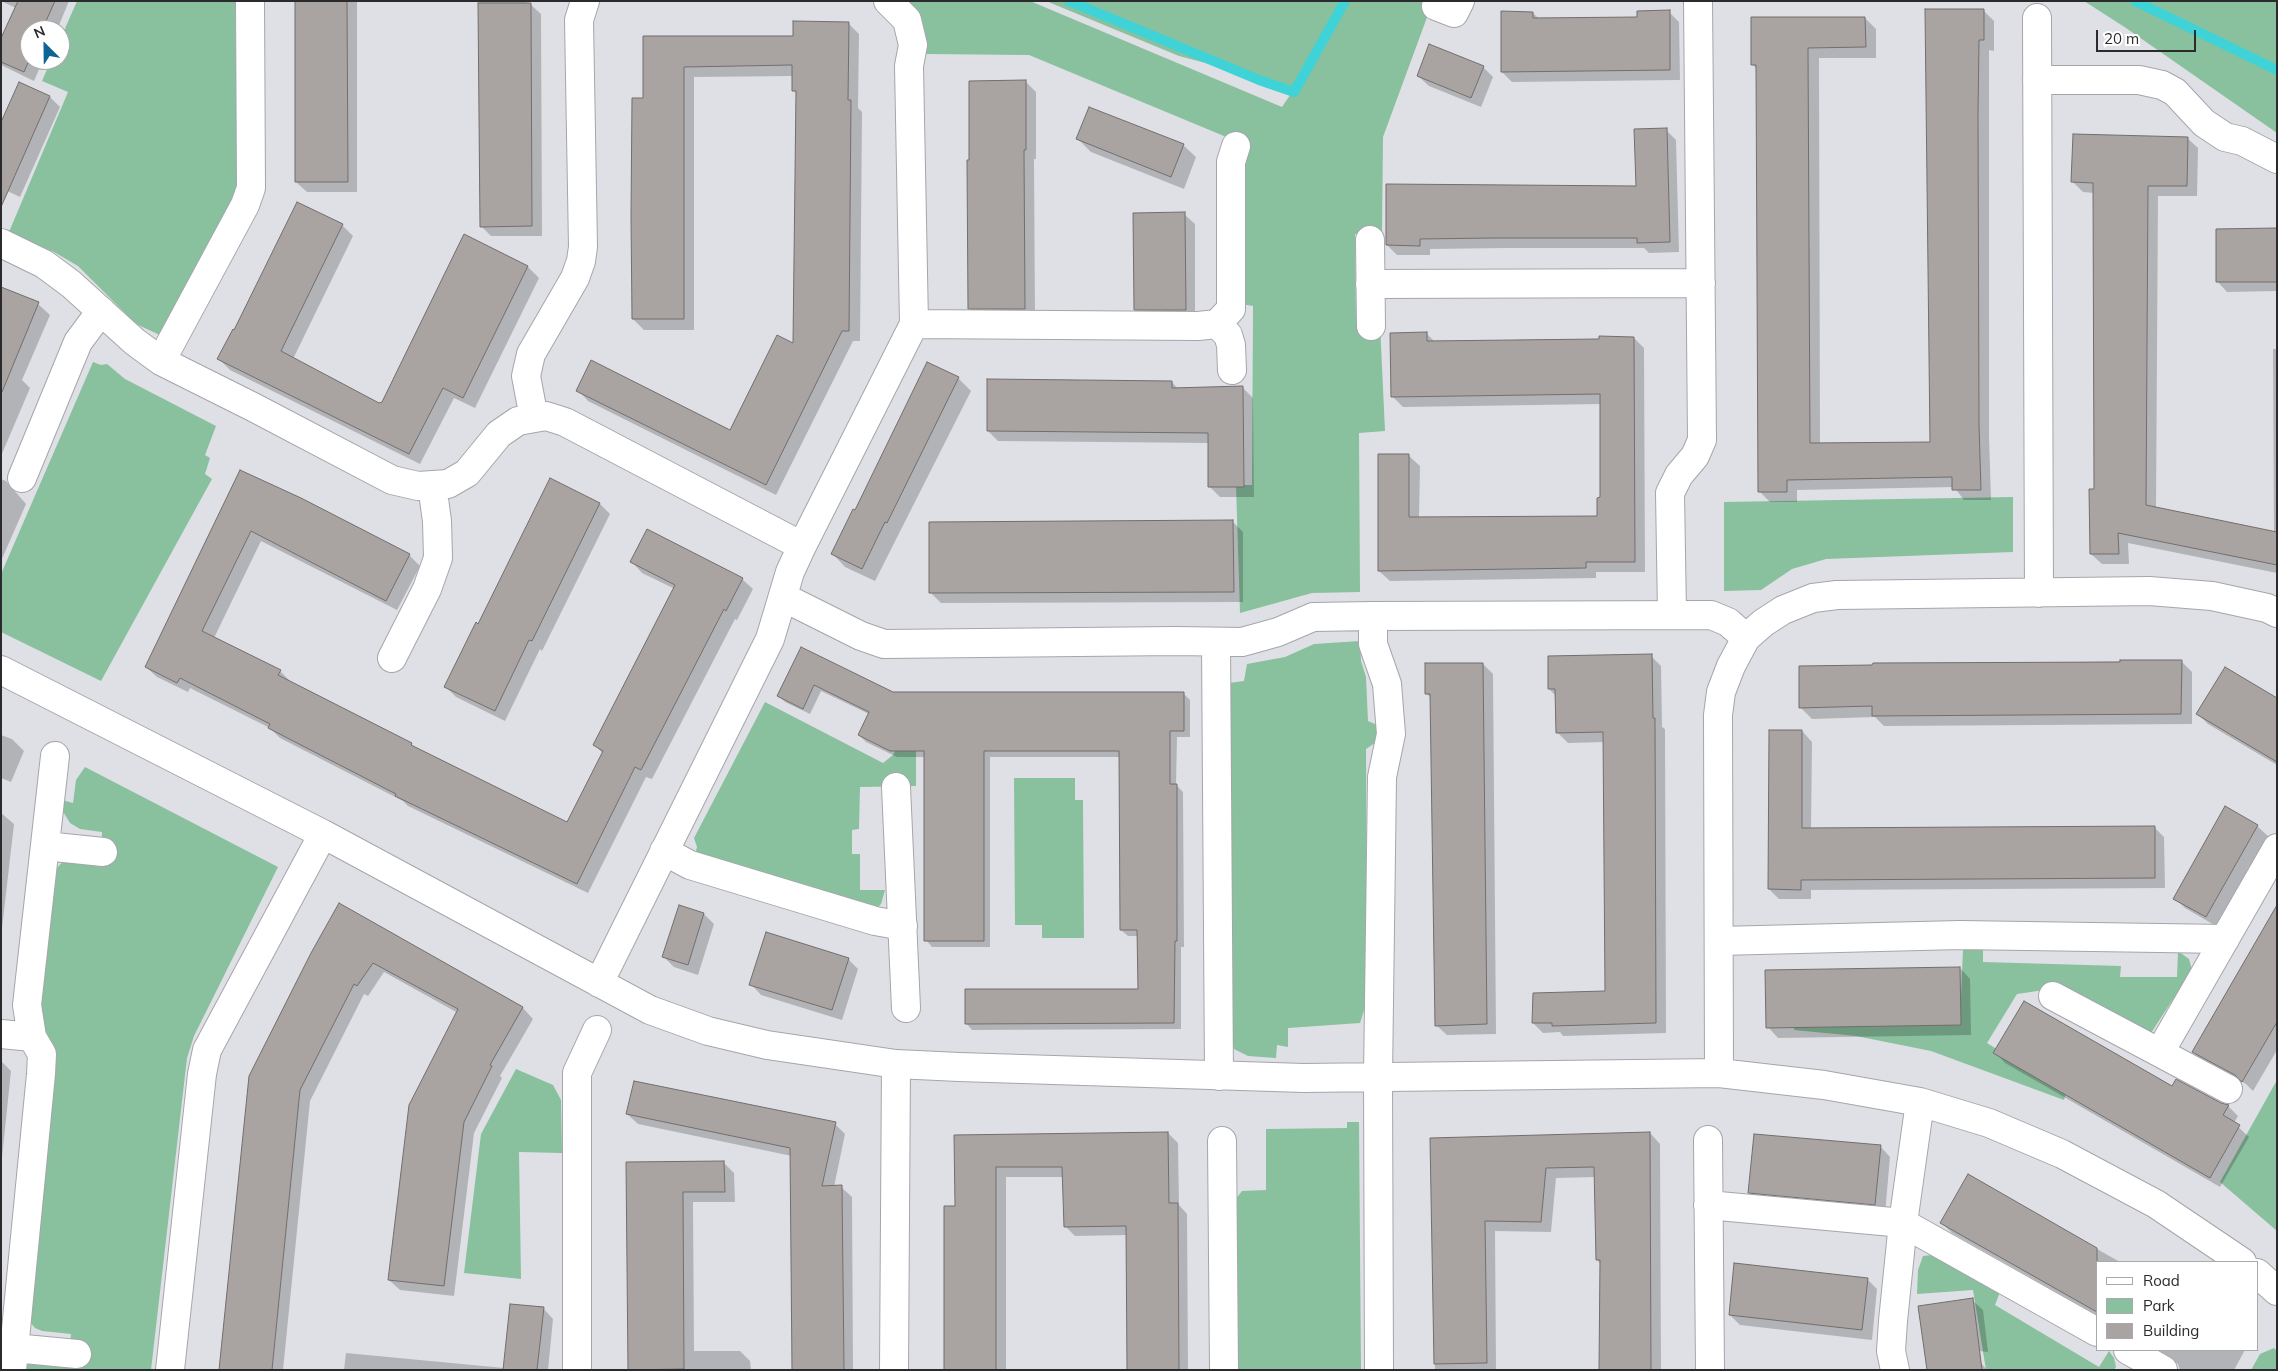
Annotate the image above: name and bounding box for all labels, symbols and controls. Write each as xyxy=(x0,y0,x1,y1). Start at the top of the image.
north arrow xyxy=(20,20,70,70)
scale bar xyxy=(2098,20,2198,52)
text: N xyxy=(31,22,48,42)
text: 20 m xyxy=(2104,29,2139,48)
legend xyxy=(2096,1261,2258,1351)
text: Road xyxy=(2143,1271,2180,1290)
text: Park xyxy=(2143,1296,2175,1315)
text: Building xyxy=(2143,1321,2199,1340)

